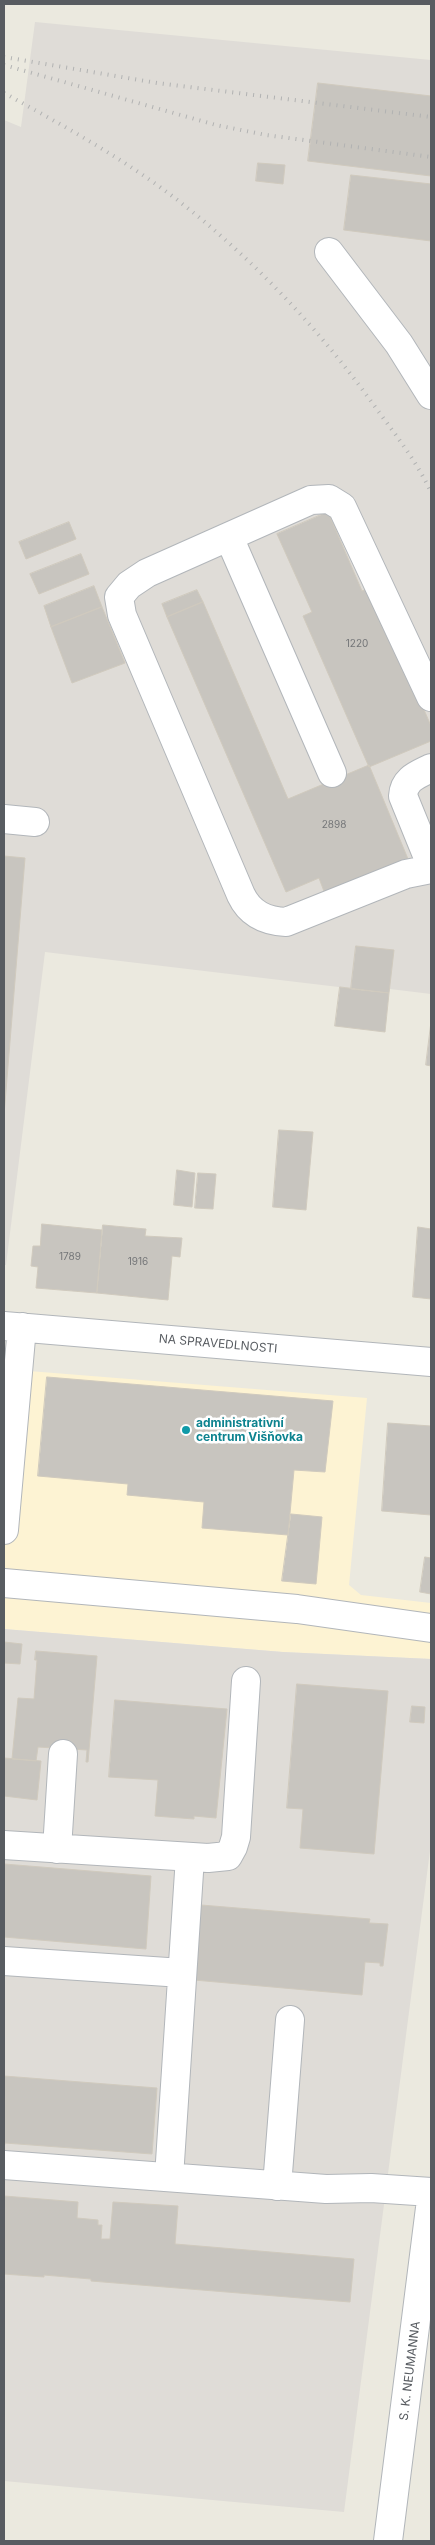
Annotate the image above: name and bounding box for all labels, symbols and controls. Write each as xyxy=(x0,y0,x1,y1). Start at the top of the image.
house number: 1220 xyxy=(346,638,368,650)
house number: 2898 xyxy=(322,819,346,831)
house number: 1789 xyxy=(59,1251,81,1263)
house number: 1916 xyxy=(128,1256,148,1268)
street label: NA SPRAVEDLNOSTI xyxy=(158,1332,278,1356)
place label: administrativní centrum Višňovka xyxy=(196,1416,303,1444)
marker: administrativní centrum Višňovka xyxy=(180,1424,192,1436)
street label: S. K. NEUMANNA xyxy=(397,2320,423,2422)

